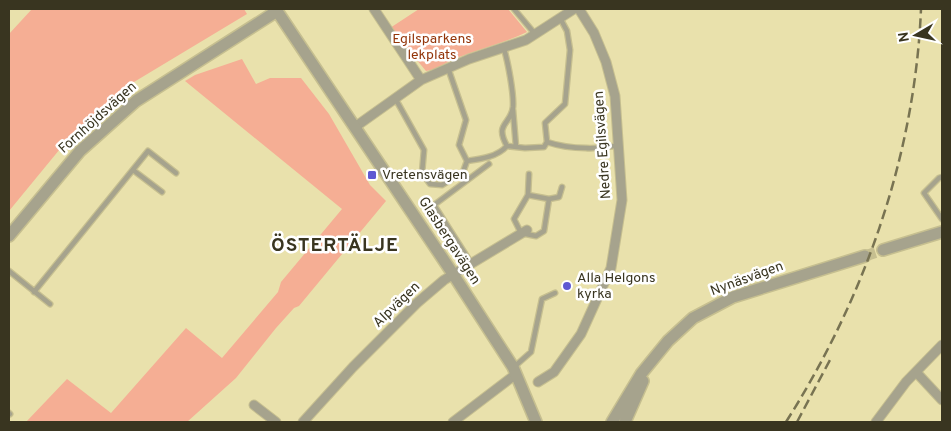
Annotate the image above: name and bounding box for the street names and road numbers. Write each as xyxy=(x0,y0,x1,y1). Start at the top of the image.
street label: Fornhöjdsvägen xyxy=(55,79,141,157)
street label: Nedre Egilsvägen xyxy=(591,90,615,200)
street label: Glasbergavägen xyxy=(414,194,484,288)
street label: Nynäsvägen xyxy=(708,258,786,300)
street label: Alpvägen xyxy=(370,279,424,331)

